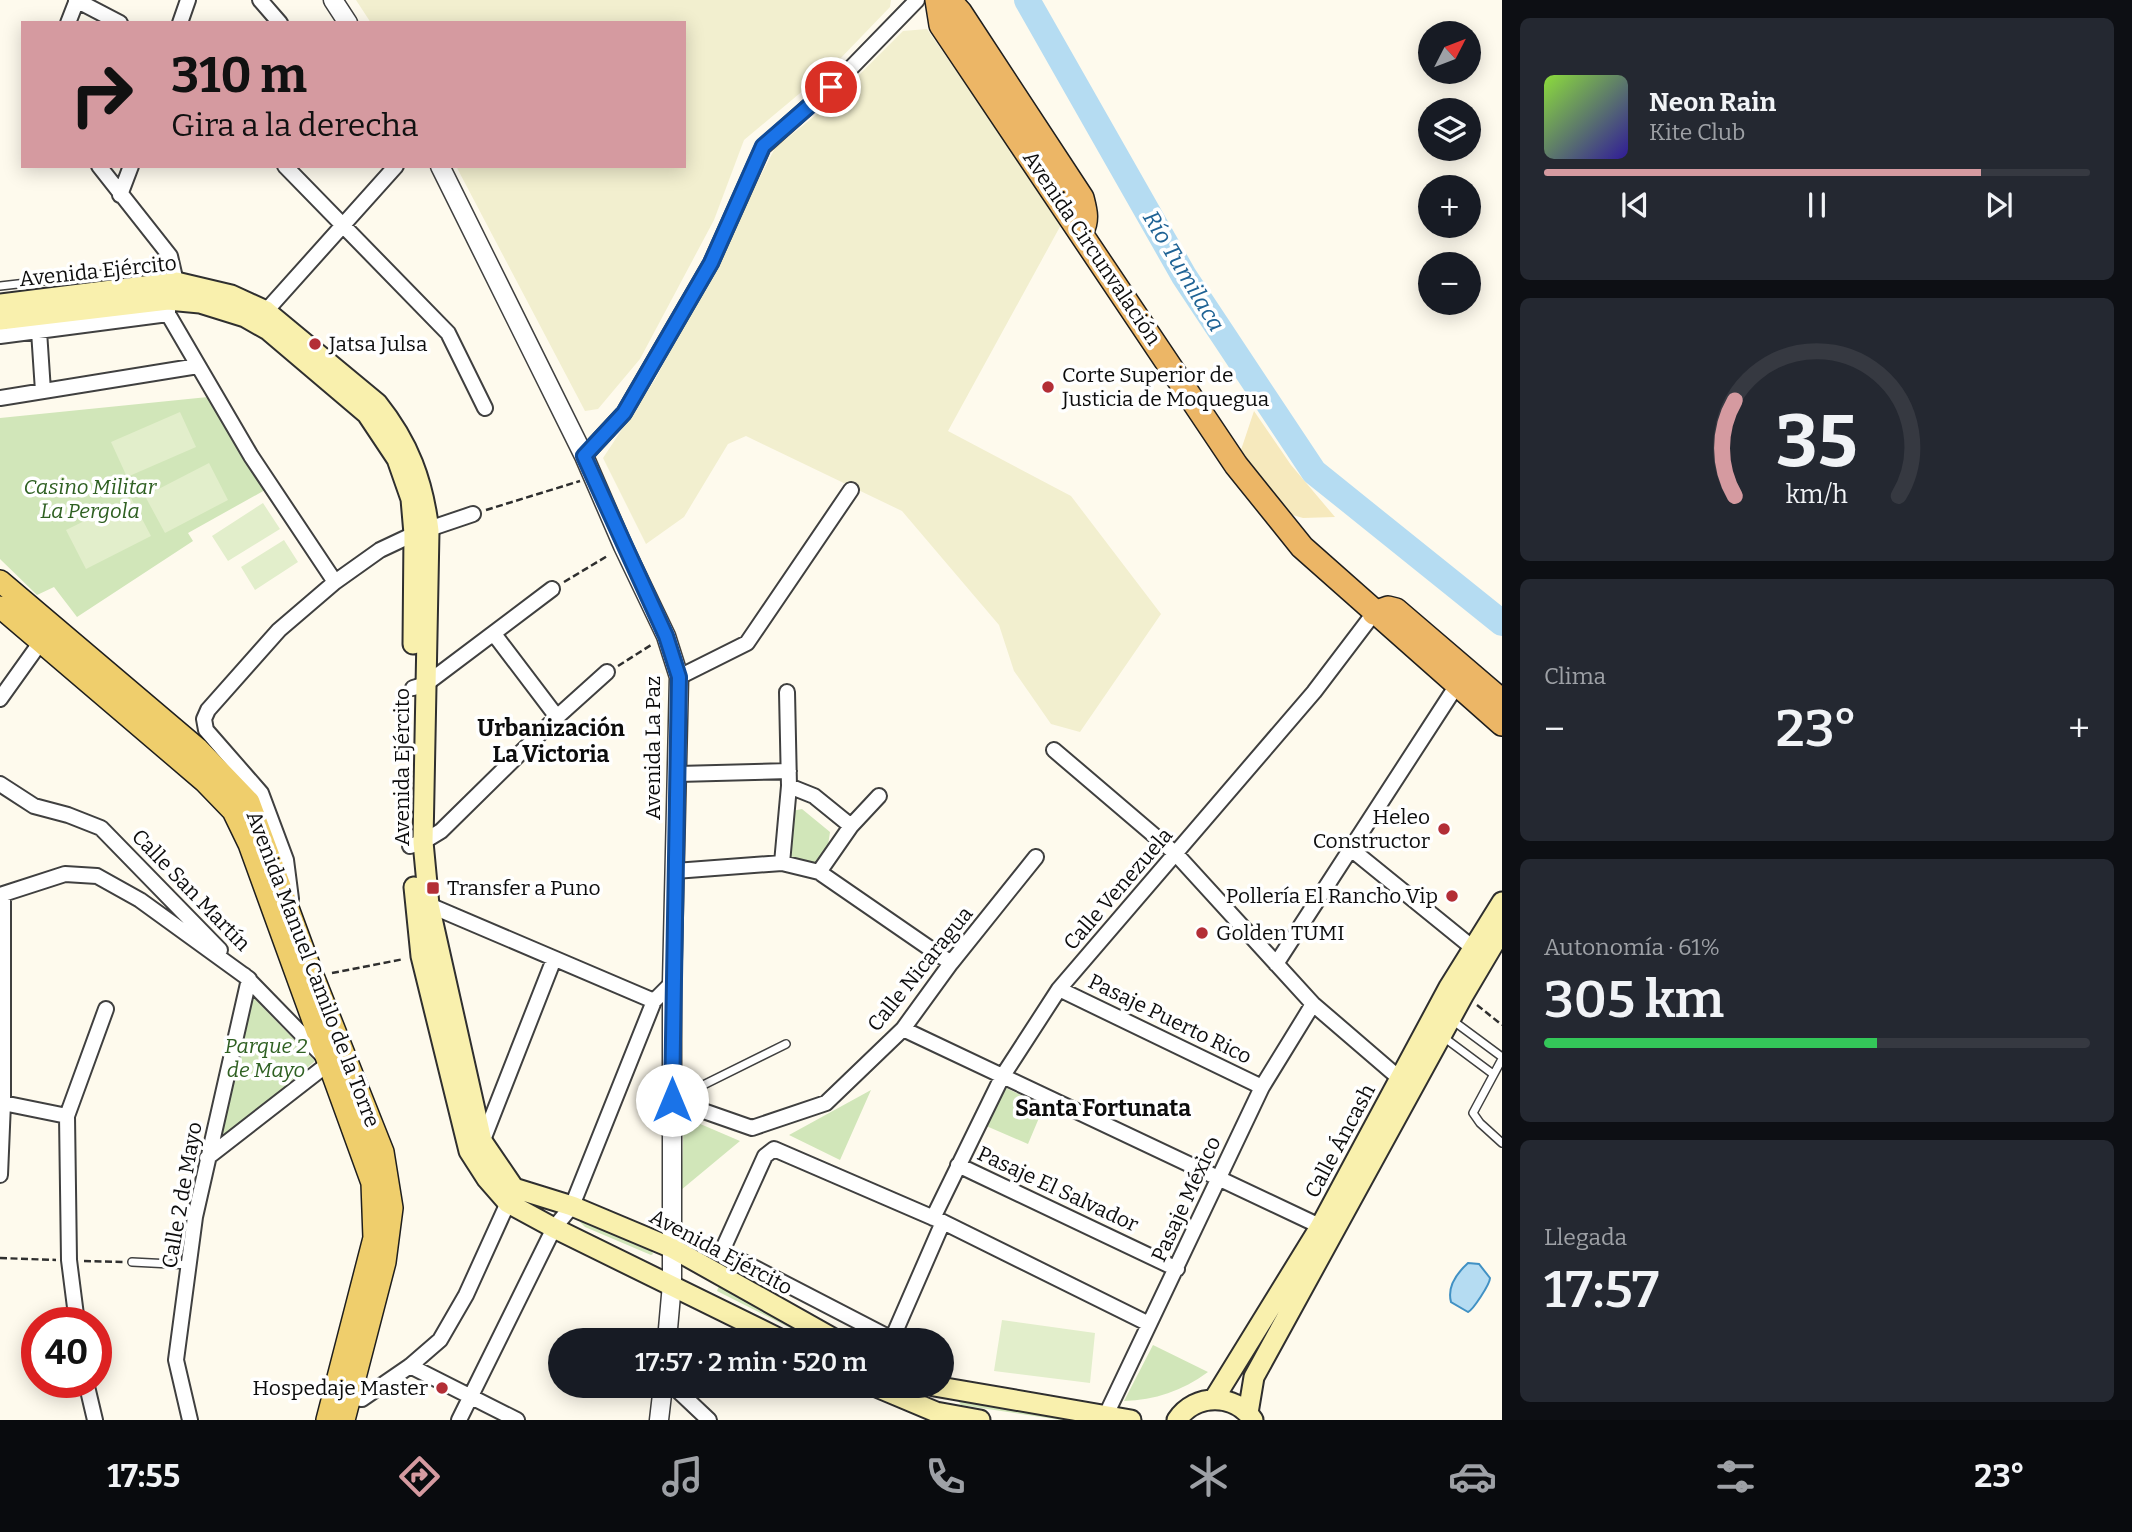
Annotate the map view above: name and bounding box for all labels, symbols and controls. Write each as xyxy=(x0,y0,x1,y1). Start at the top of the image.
north arrow xyxy=(1418,21,1480,84)
map controls xyxy=(1418,21,1481,315)
text: 310 m xyxy=(171,46,307,105)
icon: right xyxy=(56,49,147,140)
pin xyxy=(801,57,861,117)
icon: arrive xyxy=(812,68,850,106)
text: Neon Rain xyxy=(1649,87,1776,118)
button: layers xyxy=(1418,98,1481,161)
text: Gira a la derecha xyxy=(171,106,418,144)
text: Kite Club xyxy=(1649,118,1745,146)
street label: Avenida Circunvalación xyxy=(1017,146,1167,350)
button: + xyxy=(1418,175,1481,238)
icon: previous xyxy=(1616,186,1654,224)
icon: pause xyxy=(1798,186,1836,224)
icon: next xyxy=(1980,186,2018,224)
water label: Río Tumilaca xyxy=(1137,206,1231,336)
street label: Avenida Ejército xyxy=(18,250,178,292)
button: − xyxy=(1418,252,1481,315)
place label: Jatsa Julsa xyxy=(328,331,428,357)
marker: Jatsa Julsa xyxy=(307,336,323,352)
place label: Corte Superior de Justicia de Moquegua xyxy=(1061,362,1270,412)
marker: Corte Superior de Justicia de Moquegua xyxy=(1040,379,1056,395)
text: 35 xyxy=(1776,398,1858,485)
park label: Casino Militar La Pergola xyxy=(24,474,158,524)
text: km/h xyxy=(1786,479,1848,509)
text: Clima xyxy=(1544,662,1606,690)
street label: Avenida La Paz xyxy=(640,676,666,820)
street label: Avenida Ejército xyxy=(389,688,415,846)
text: 23° xyxy=(1776,697,1858,760)
text: − xyxy=(1544,706,1565,752)
text: + xyxy=(2068,706,2090,752)
district label: Urbanización La Victoria xyxy=(477,714,625,768)
place label: Heleo Constructor xyxy=(1313,804,1430,854)
street label: Avenida Manuel Camilo de la Torre xyxy=(241,807,385,1131)
marker: Heleo Constructor xyxy=(1436,821,1452,837)
street label: Calle Venezuela xyxy=(1058,822,1179,955)
street label: Calle San Martín xyxy=(126,824,256,956)
place label: Transfer a Puno xyxy=(447,875,601,901)
marker: Transfer a Puno xyxy=(425,880,441,896)
place label: Pollería El Rancho Vip xyxy=(1226,883,1438,909)
marker: Pollería El Rancho Vip xyxy=(1444,888,1460,904)
street label: Calle Nicaragua xyxy=(862,901,979,1037)
place label: Golden TUMI xyxy=(1216,920,1345,946)
marker: Golden TUMI xyxy=(1194,925,1210,941)
text: Autonomía · 61% xyxy=(1544,933,1720,961)
street label: Pasaje Puerto Rico xyxy=(1084,968,1256,1070)
text: 305 km xyxy=(1544,968,1724,1031)
park label: Parque 2 de Mayo xyxy=(225,1033,307,1083)
position arrow xyxy=(635,1063,709,1137)
street label: Calle Áncash xyxy=(1299,1080,1381,1202)
district label: Santa Fortunata xyxy=(1015,1094,1191,1122)
street label: Calle 2 de Mayo xyxy=(156,1120,208,1270)
street label: Pasaje México xyxy=(1146,1132,1226,1266)
street label: Pasaje El Salvador xyxy=(973,1140,1143,1238)
street label: Avenida Ejército xyxy=(645,1203,797,1301)
text: Llegada xyxy=(1544,1223,1627,1251)
text: 17:57 xyxy=(1544,1258,1659,1321)
speed limit sign: 40 xyxy=(21,1307,112,1398)
text: 17:57 · 2 min · 520 m xyxy=(635,1347,867,1378)
place label: Hospedaje Master xyxy=(253,1375,428,1401)
marker: Hospedaje Master xyxy=(434,1380,450,1396)
icon: directions xyxy=(395,1452,444,1501)
icon: music xyxy=(658,1452,707,1501)
icon: phone xyxy=(921,1452,970,1501)
icon: climate xyxy=(1184,1452,1233,1501)
icon: car xyxy=(1448,1452,1497,1501)
icon: filters xyxy=(1711,1452,1760,1501)
text: 17:55 xyxy=(107,1457,180,1495)
text: 23° xyxy=(1974,1457,2025,1495)

